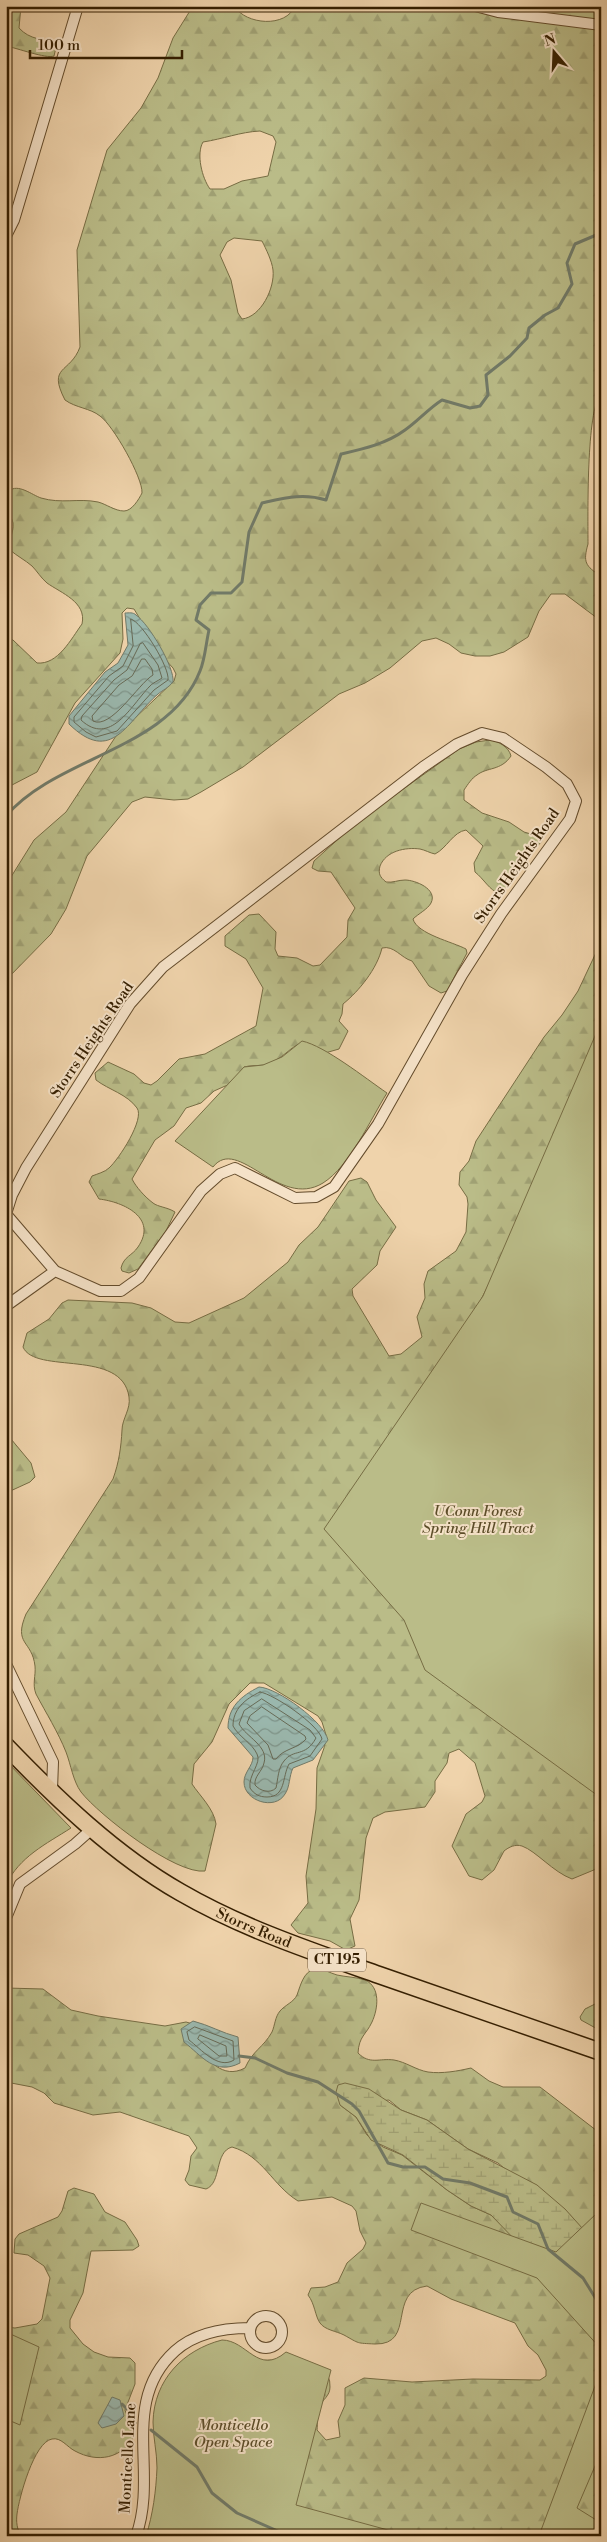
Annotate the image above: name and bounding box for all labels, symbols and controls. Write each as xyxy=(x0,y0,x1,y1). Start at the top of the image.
scale bar xyxy=(30,28,182,60)
north arrow xyxy=(530,28,580,78)
text: N xyxy=(542,30,558,51)
text: 100 m xyxy=(38,36,80,55)
street label: Storrs Heights Road xyxy=(470,804,564,927)
street label: Storrs Heights Road xyxy=(46,978,138,1102)
park label: UConn Forest Spring Hill Tract xyxy=(422,1502,535,1538)
street label: Storrs Road xyxy=(213,1903,295,1952)
road number: CT 195 xyxy=(308,1948,366,1972)
street label: Monticello Lane xyxy=(116,2402,140,2514)
park label: Monticello Open Space xyxy=(194,2416,272,2452)

